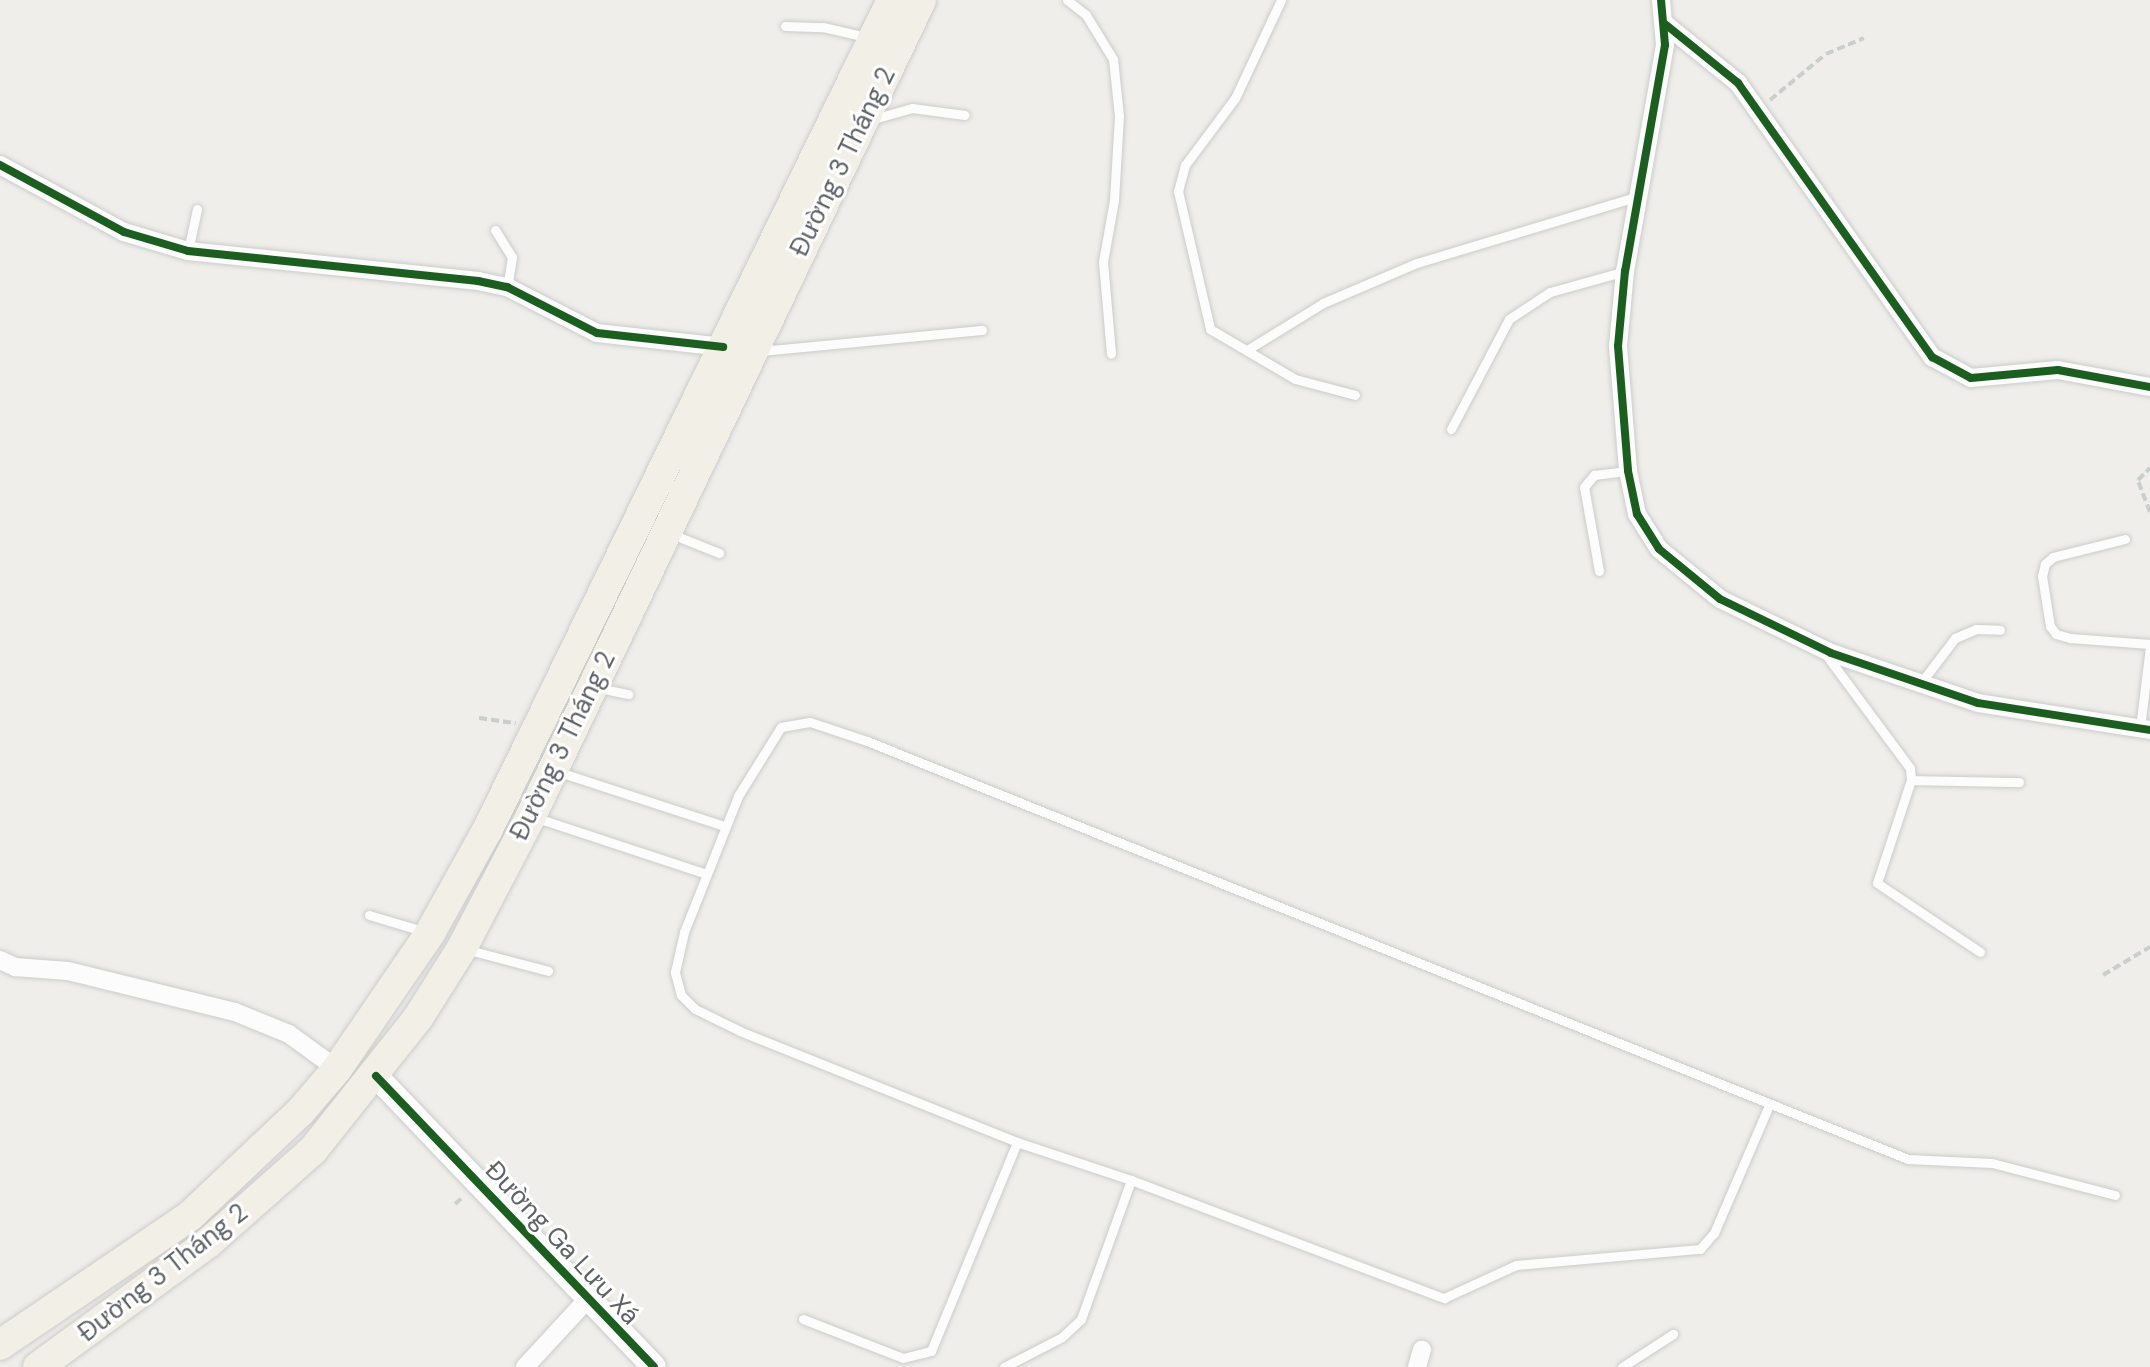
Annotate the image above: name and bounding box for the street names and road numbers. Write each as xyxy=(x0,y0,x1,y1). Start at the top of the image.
street label: Đường 3 Tháng 2 xyxy=(784,62,902,262)
street label: Đường 3 Tháng 2 xyxy=(504,646,622,846)
street label: Đường Ga Lưu Xá xyxy=(478,1155,646,1331)
street label: Đường 3 Tháng 2 xyxy=(72,1197,254,1349)

